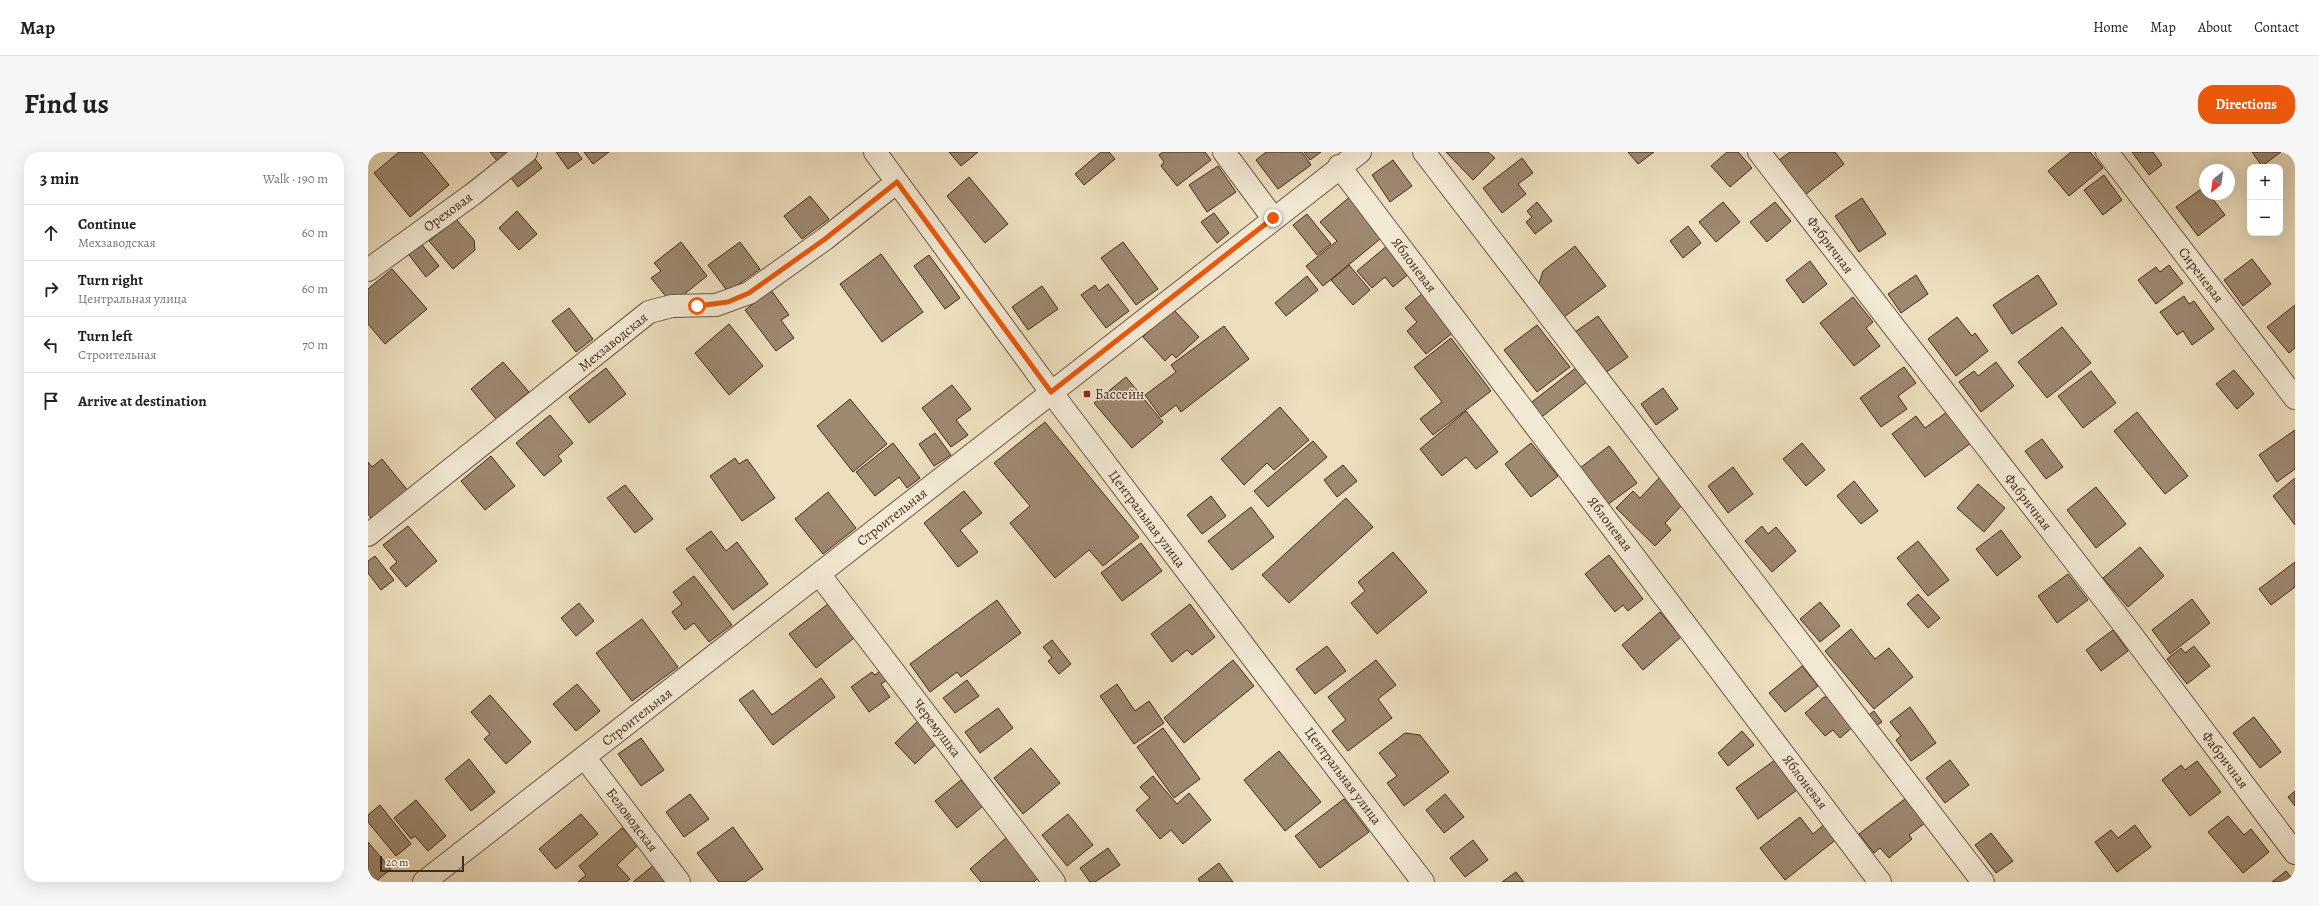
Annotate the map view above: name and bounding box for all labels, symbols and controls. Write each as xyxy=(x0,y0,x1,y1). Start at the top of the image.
text: Map xyxy=(20,15,55,41)
text: Home xyxy=(2093,18,2128,37)
text: Map xyxy=(2150,18,2176,37)
text: About xyxy=(2198,18,2232,37)
text: Contact xyxy=(2254,18,2299,37)
text: Find us xyxy=(24,85,109,123)
button: Directions xyxy=(2198,85,2295,124)
north arrow xyxy=(2199,164,2235,200)
map controls xyxy=(2247,164,2283,236)
button: + xyxy=(2247,164,2283,200)
text: 3 min xyxy=(40,167,79,190)
text: Walk · 190 m xyxy=(263,170,328,187)
street label: Ореховая xyxy=(419,188,477,236)
button: − xyxy=(2247,200,2283,236)
route end xyxy=(1264,209,1282,227)
street label: Фабричная xyxy=(1802,212,1858,278)
text: Continue xyxy=(78,214,136,234)
icon: ahead xyxy=(40,222,62,244)
text: 60 m xyxy=(302,224,328,241)
text: Мехзаводская xyxy=(78,234,156,251)
street label: Яблоневая xyxy=(1387,234,1441,297)
street label: Сиреневая xyxy=(2174,243,2228,307)
text: Turn right xyxy=(78,270,143,290)
icon: right xyxy=(40,278,62,300)
text: 60 m xyxy=(302,280,328,297)
text: Центральная улица xyxy=(78,290,187,307)
route start xyxy=(688,297,706,315)
street label: Мехзаводская xyxy=(574,308,652,376)
text: Turn left xyxy=(78,326,133,346)
icon: left xyxy=(40,334,62,356)
text: 70 m xyxy=(302,336,328,353)
text: Строительная xyxy=(78,346,157,363)
place label: Бассейн xyxy=(1095,385,1144,404)
marker: Бассейн xyxy=(1082,389,1092,399)
icon: arrive xyxy=(40,390,62,412)
text: Arrive at destination xyxy=(78,391,207,411)
street label: Центральная улица xyxy=(1104,466,1190,572)
street label: Фабричная xyxy=(2000,470,2056,535)
street label: Строительная xyxy=(853,483,931,551)
street label: Яблоневая xyxy=(1583,493,1637,556)
street label: Строительная xyxy=(598,683,676,751)
street label: Черемушка xyxy=(909,695,966,762)
street label: Центральная улица xyxy=(1300,723,1386,829)
street label: Фабричная xyxy=(2197,727,2253,793)
street label: Яблоневая xyxy=(1778,751,1832,814)
street label: Беловодская xyxy=(602,784,662,856)
scale bar xyxy=(380,854,464,873)
text: 20 m xyxy=(386,855,408,870)

